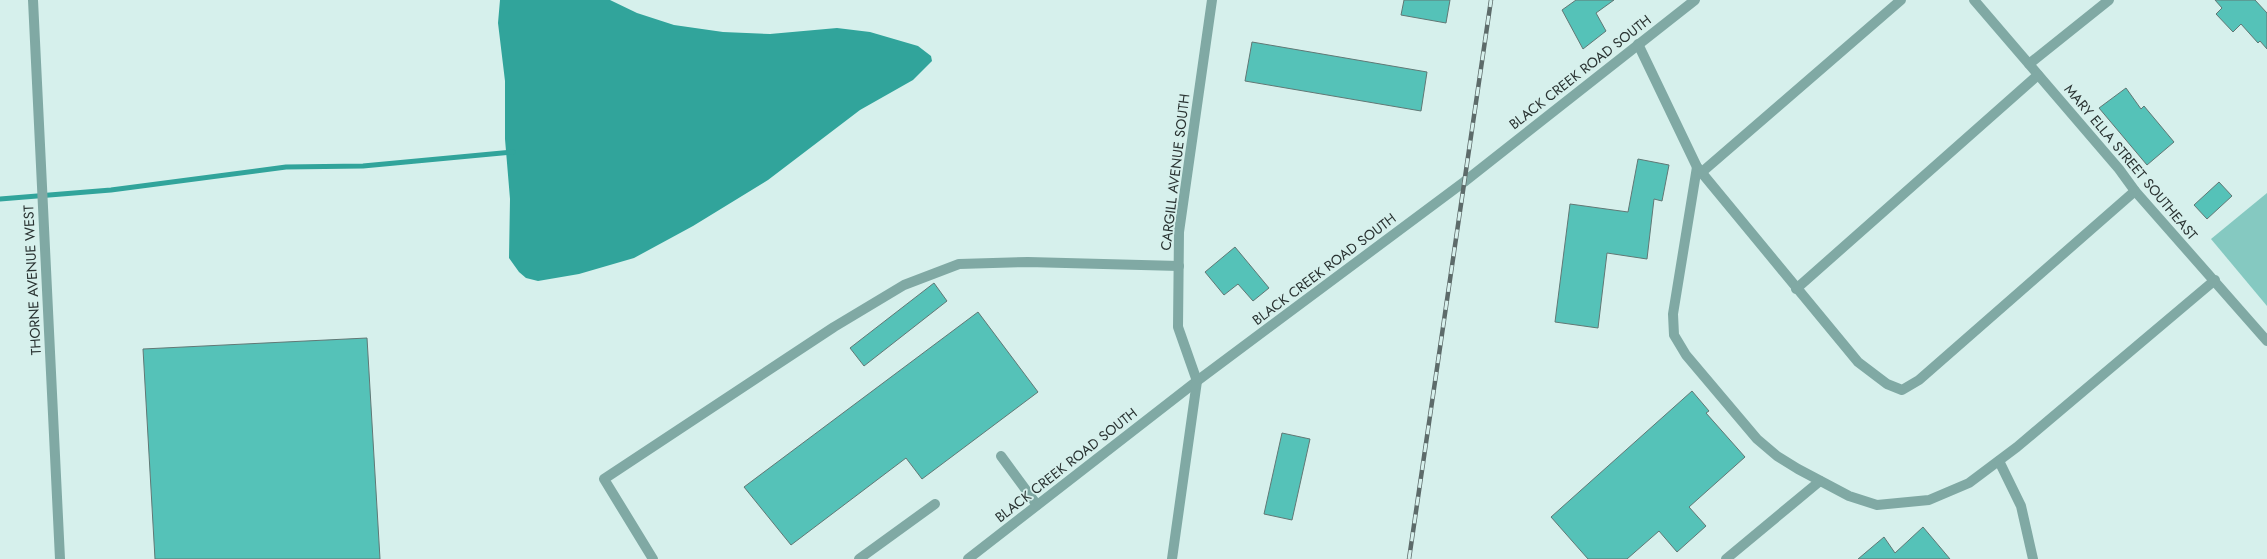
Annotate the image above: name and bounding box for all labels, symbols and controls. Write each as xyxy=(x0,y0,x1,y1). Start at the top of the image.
street label: BLACK CREEK ROAD SOUTH xyxy=(1505,10,1655,134)
street label: MARY ELLA STREET SOUTHEAST xyxy=(2060,80,2203,245)
street label: CARGILL AVENUE SOUTH xyxy=(1155,92,1195,252)
street label: THORNE AVENUE WEST xyxy=(18,204,46,356)
street label: BLACK CREEK ROAD SOUTH xyxy=(1248,208,1400,330)
street label: BLACK CREEK ROAD SOUTH xyxy=(991,403,1141,527)

